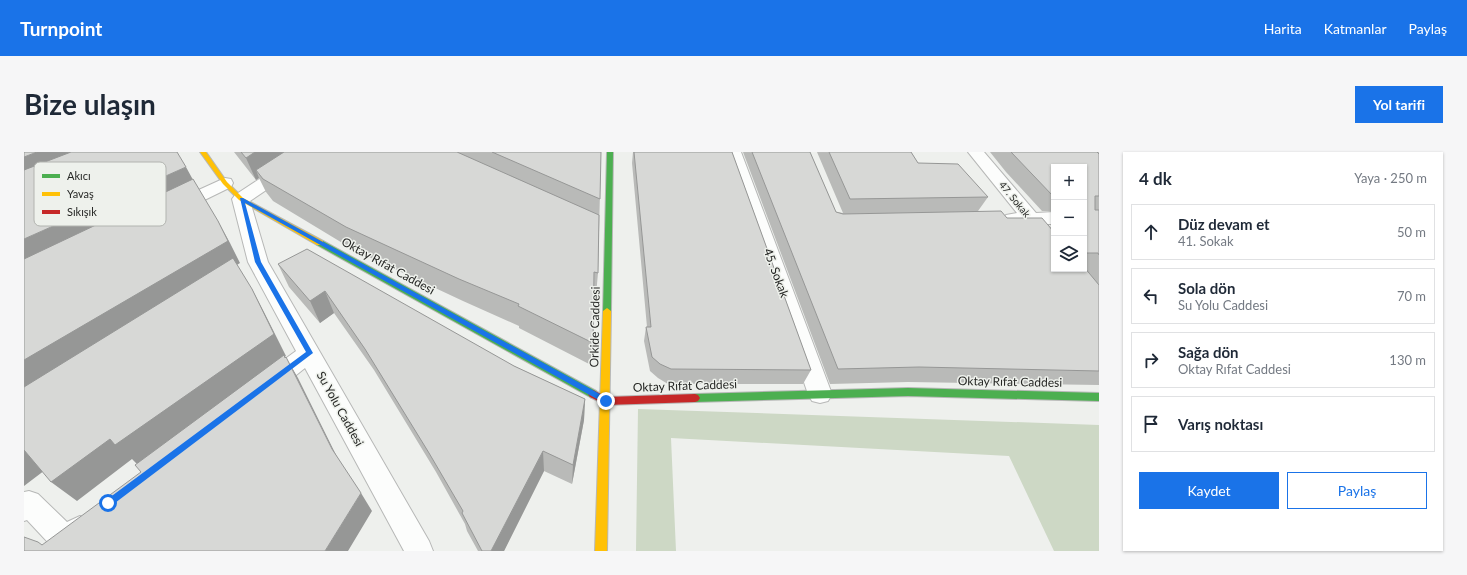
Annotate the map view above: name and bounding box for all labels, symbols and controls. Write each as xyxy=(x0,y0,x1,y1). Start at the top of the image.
text: Turnpoint xyxy=(20,17,102,40)
text: Harita xyxy=(1264,20,1302,37)
text: Katmanlar xyxy=(1324,20,1386,37)
text: Paylaş xyxy=(1408,20,1447,37)
button: Yol tarifi xyxy=(1355,86,1443,123)
text: Bize ulaşın xyxy=(24,87,156,121)
legend xyxy=(34,162,166,226)
map controls xyxy=(1051,164,1087,272)
button: + xyxy=(1051,164,1087,200)
text: 4 dk xyxy=(1139,168,1172,189)
text: Akıcı xyxy=(67,169,91,182)
text: Yaya · 250 m xyxy=(1354,170,1427,186)
street label: 47. Sokak xyxy=(997,179,1034,220)
text: Yavaş xyxy=(67,187,94,200)
button: − xyxy=(1051,200,1087,236)
text: Sıkışık xyxy=(67,205,97,218)
text: Düz devam et xyxy=(1178,215,1270,233)
icon: ahead xyxy=(1140,221,1162,243)
text: 50 m xyxy=(1397,224,1426,240)
text: 41. Sokak xyxy=(1178,233,1234,249)
street label: Oktay Rıfat Caddesi xyxy=(339,234,438,297)
button: layers xyxy=(1051,236,1087,272)
street label: 45. Sokak xyxy=(761,246,793,300)
text: Sola dön xyxy=(1178,279,1235,297)
icon: left xyxy=(1140,285,1162,307)
street label: Orkide Caddesi xyxy=(586,286,603,368)
text: 70 m xyxy=(1397,288,1426,304)
text: Su Yolu Caddesi xyxy=(1178,297,1268,313)
text: Sağa dön xyxy=(1178,343,1239,361)
icon: right xyxy=(1140,349,1162,371)
text: 130 m xyxy=(1389,352,1426,368)
text: Oktay Rıfat Caddesi xyxy=(1178,361,1291,377)
street label: Su Yolu Caddesi xyxy=(314,369,367,449)
street label: Oktay Rıfat Caddesi xyxy=(958,373,1062,390)
street label: Oktay Rıfat Caddesi xyxy=(633,376,737,395)
route end xyxy=(597,392,615,410)
icon: arrive xyxy=(1140,413,1162,435)
text: Varış noktası xyxy=(1178,415,1263,433)
button: Kaydet xyxy=(1139,472,1279,509)
button: Paylaş xyxy=(1287,472,1427,509)
route start xyxy=(99,494,117,512)

